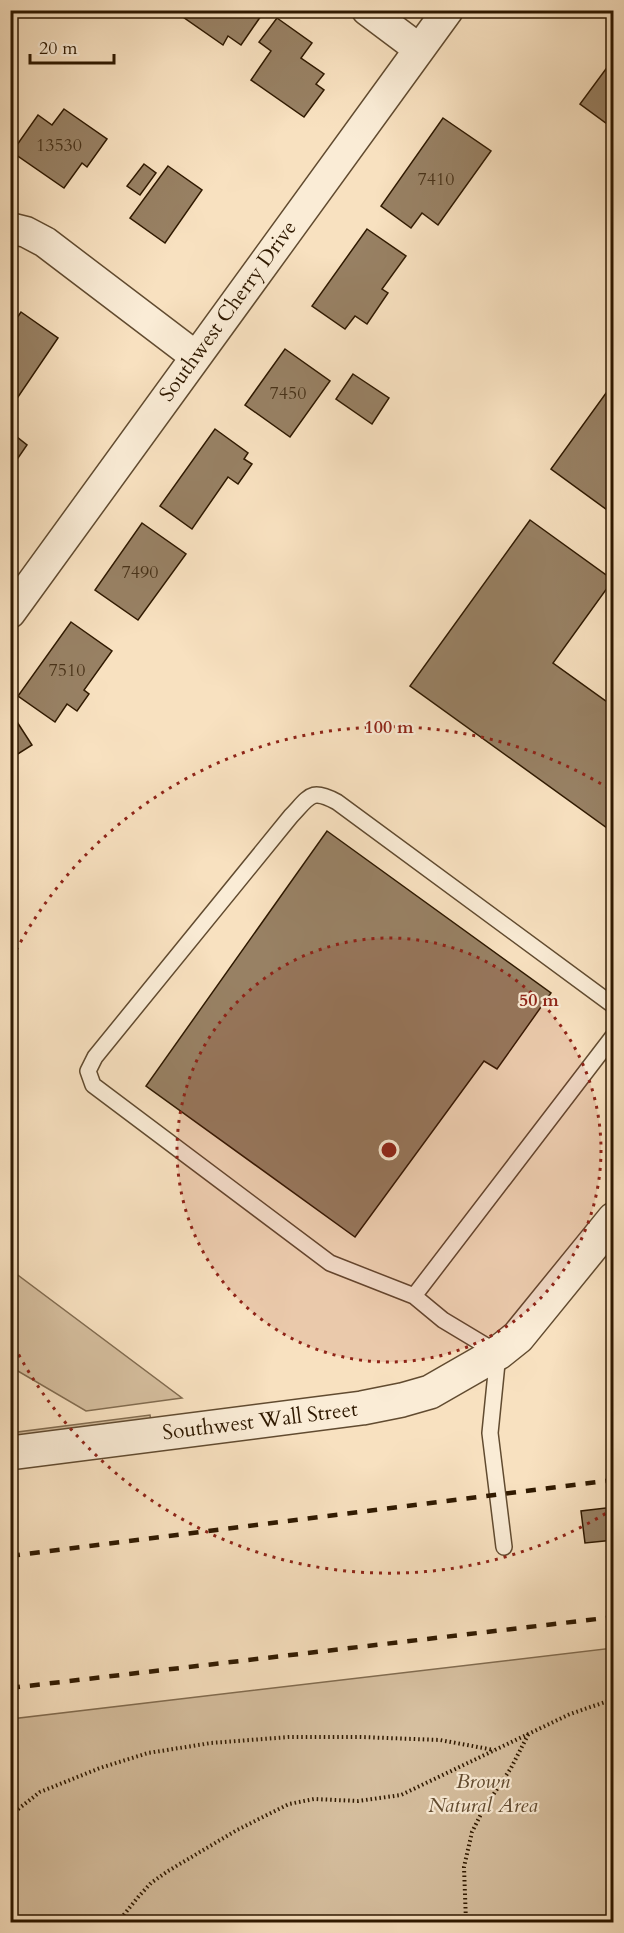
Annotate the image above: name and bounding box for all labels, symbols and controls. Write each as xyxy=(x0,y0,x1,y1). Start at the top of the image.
scale bar xyxy=(30,27,114,65)
text: 20 m xyxy=(39,36,78,61)
house number: 13530 xyxy=(36,133,82,158)
house number: 7410 xyxy=(418,167,454,192)
street label: Southwest Cherry Drive xyxy=(152,215,304,407)
house number: 7450 xyxy=(270,381,306,406)
house number: 7490 xyxy=(122,560,158,585)
house number: 7510 xyxy=(49,658,85,683)
text: 100 m xyxy=(364,715,414,740)
text: 50 m xyxy=(519,988,559,1013)
centre of rings xyxy=(379,1140,399,1160)
street label: Southwest Wall Street xyxy=(161,1395,360,1447)
park label: Brown Natural Area xyxy=(428,1767,538,1820)

